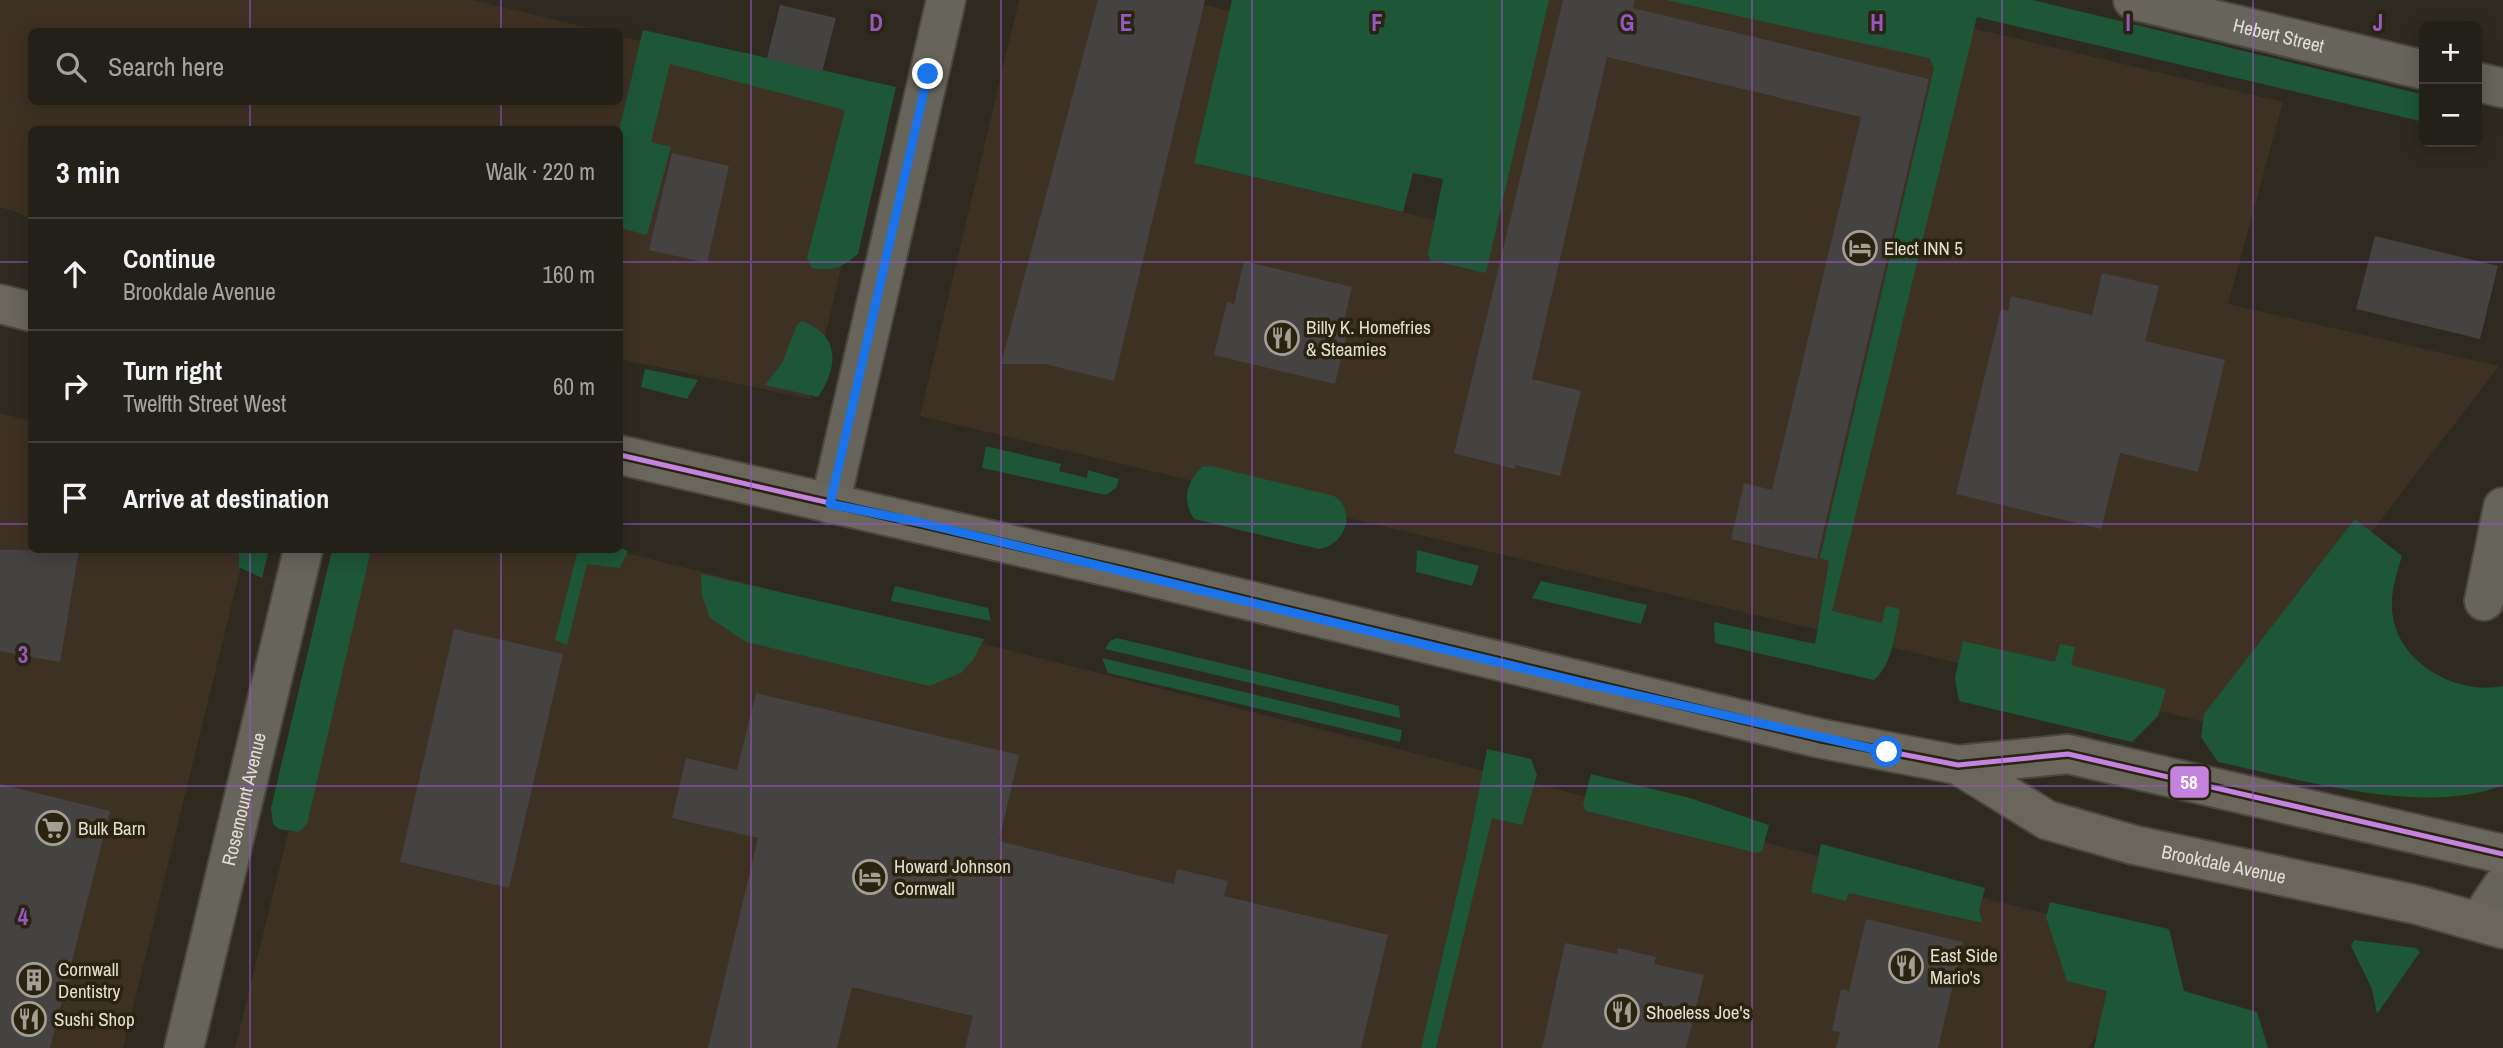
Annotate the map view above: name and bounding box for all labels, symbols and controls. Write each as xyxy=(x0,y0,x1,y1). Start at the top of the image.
text: D xyxy=(869,7,883,38)
text: E xyxy=(1120,7,1132,38)
text: F xyxy=(1371,7,1383,38)
text: G xyxy=(1620,7,1634,38)
text: H xyxy=(1870,7,1884,38)
text: I xyxy=(2125,7,2131,38)
text: J xyxy=(2373,7,2383,38)
street label: Hebert Street xyxy=(2231,12,2328,59)
map controls xyxy=(2419,21,2482,147)
button: + xyxy=(2419,21,2482,84)
search box xyxy=(28,28,623,105)
icon: search xyxy=(52,48,90,86)
text: Search here xyxy=(108,49,224,84)
route end xyxy=(912,58,943,89)
button: − xyxy=(2419,84,2482,147)
text: 3 min xyxy=(56,152,120,192)
text: Walk · 220 m xyxy=(486,156,595,187)
hotel icon: Elect INN 5 xyxy=(1841,229,1879,267)
place label: Elect INN 5 xyxy=(1884,235,1963,261)
text: Continue xyxy=(123,241,215,276)
icon: ahead xyxy=(56,255,94,293)
text: 160 m xyxy=(543,259,595,290)
text: Brookdale Avenue xyxy=(123,276,276,307)
place label: Billy K. Homefries & Steamies xyxy=(1306,314,1431,362)
restaurant icon: Billy K. Homefries & Steamies xyxy=(1263,319,1301,357)
text: Turn right xyxy=(123,353,222,388)
icon: right xyxy=(56,367,94,405)
text: 60 m xyxy=(553,371,595,402)
text: Twelfth Street West xyxy=(123,388,286,419)
icon: arrive xyxy=(56,479,94,517)
text: Arrive at destination xyxy=(123,481,329,516)
text: 3 xyxy=(18,639,28,670)
street label: Rosemount Avenue xyxy=(215,730,272,868)
route start xyxy=(1871,736,1902,767)
line badge: 58 xyxy=(2169,765,2210,799)
text: 58 xyxy=(2180,769,2198,795)
supermarket icon: Bulk Barn xyxy=(34,809,72,847)
place label: Bulk Barn xyxy=(78,815,146,841)
street label: Brookdale Avenue xyxy=(2159,838,2288,890)
place label: Howard Johnson Cornwall xyxy=(894,853,1011,901)
hotel icon: Howard Johnson Cornwall xyxy=(851,858,889,896)
text: 4 xyxy=(18,901,29,932)
place label: East Side Mario's xyxy=(1930,942,1998,990)
restaurant icon: East Side Mario's xyxy=(1887,947,1925,985)
place label: Cornwall Dentistry xyxy=(58,956,121,1004)
building icon: Cornwall Dentistry xyxy=(15,961,53,999)
restaurant icon: Shoeless Joe's xyxy=(1603,993,1641,1031)
place label: Shoeless Joe's xyxy=(1646,999,1751,1025)
restaurant icon: Sushi Shop xyxy=(10,1000,48,1038)
place label: Sushi Shop xyxy=(54,1006,135,1032)

